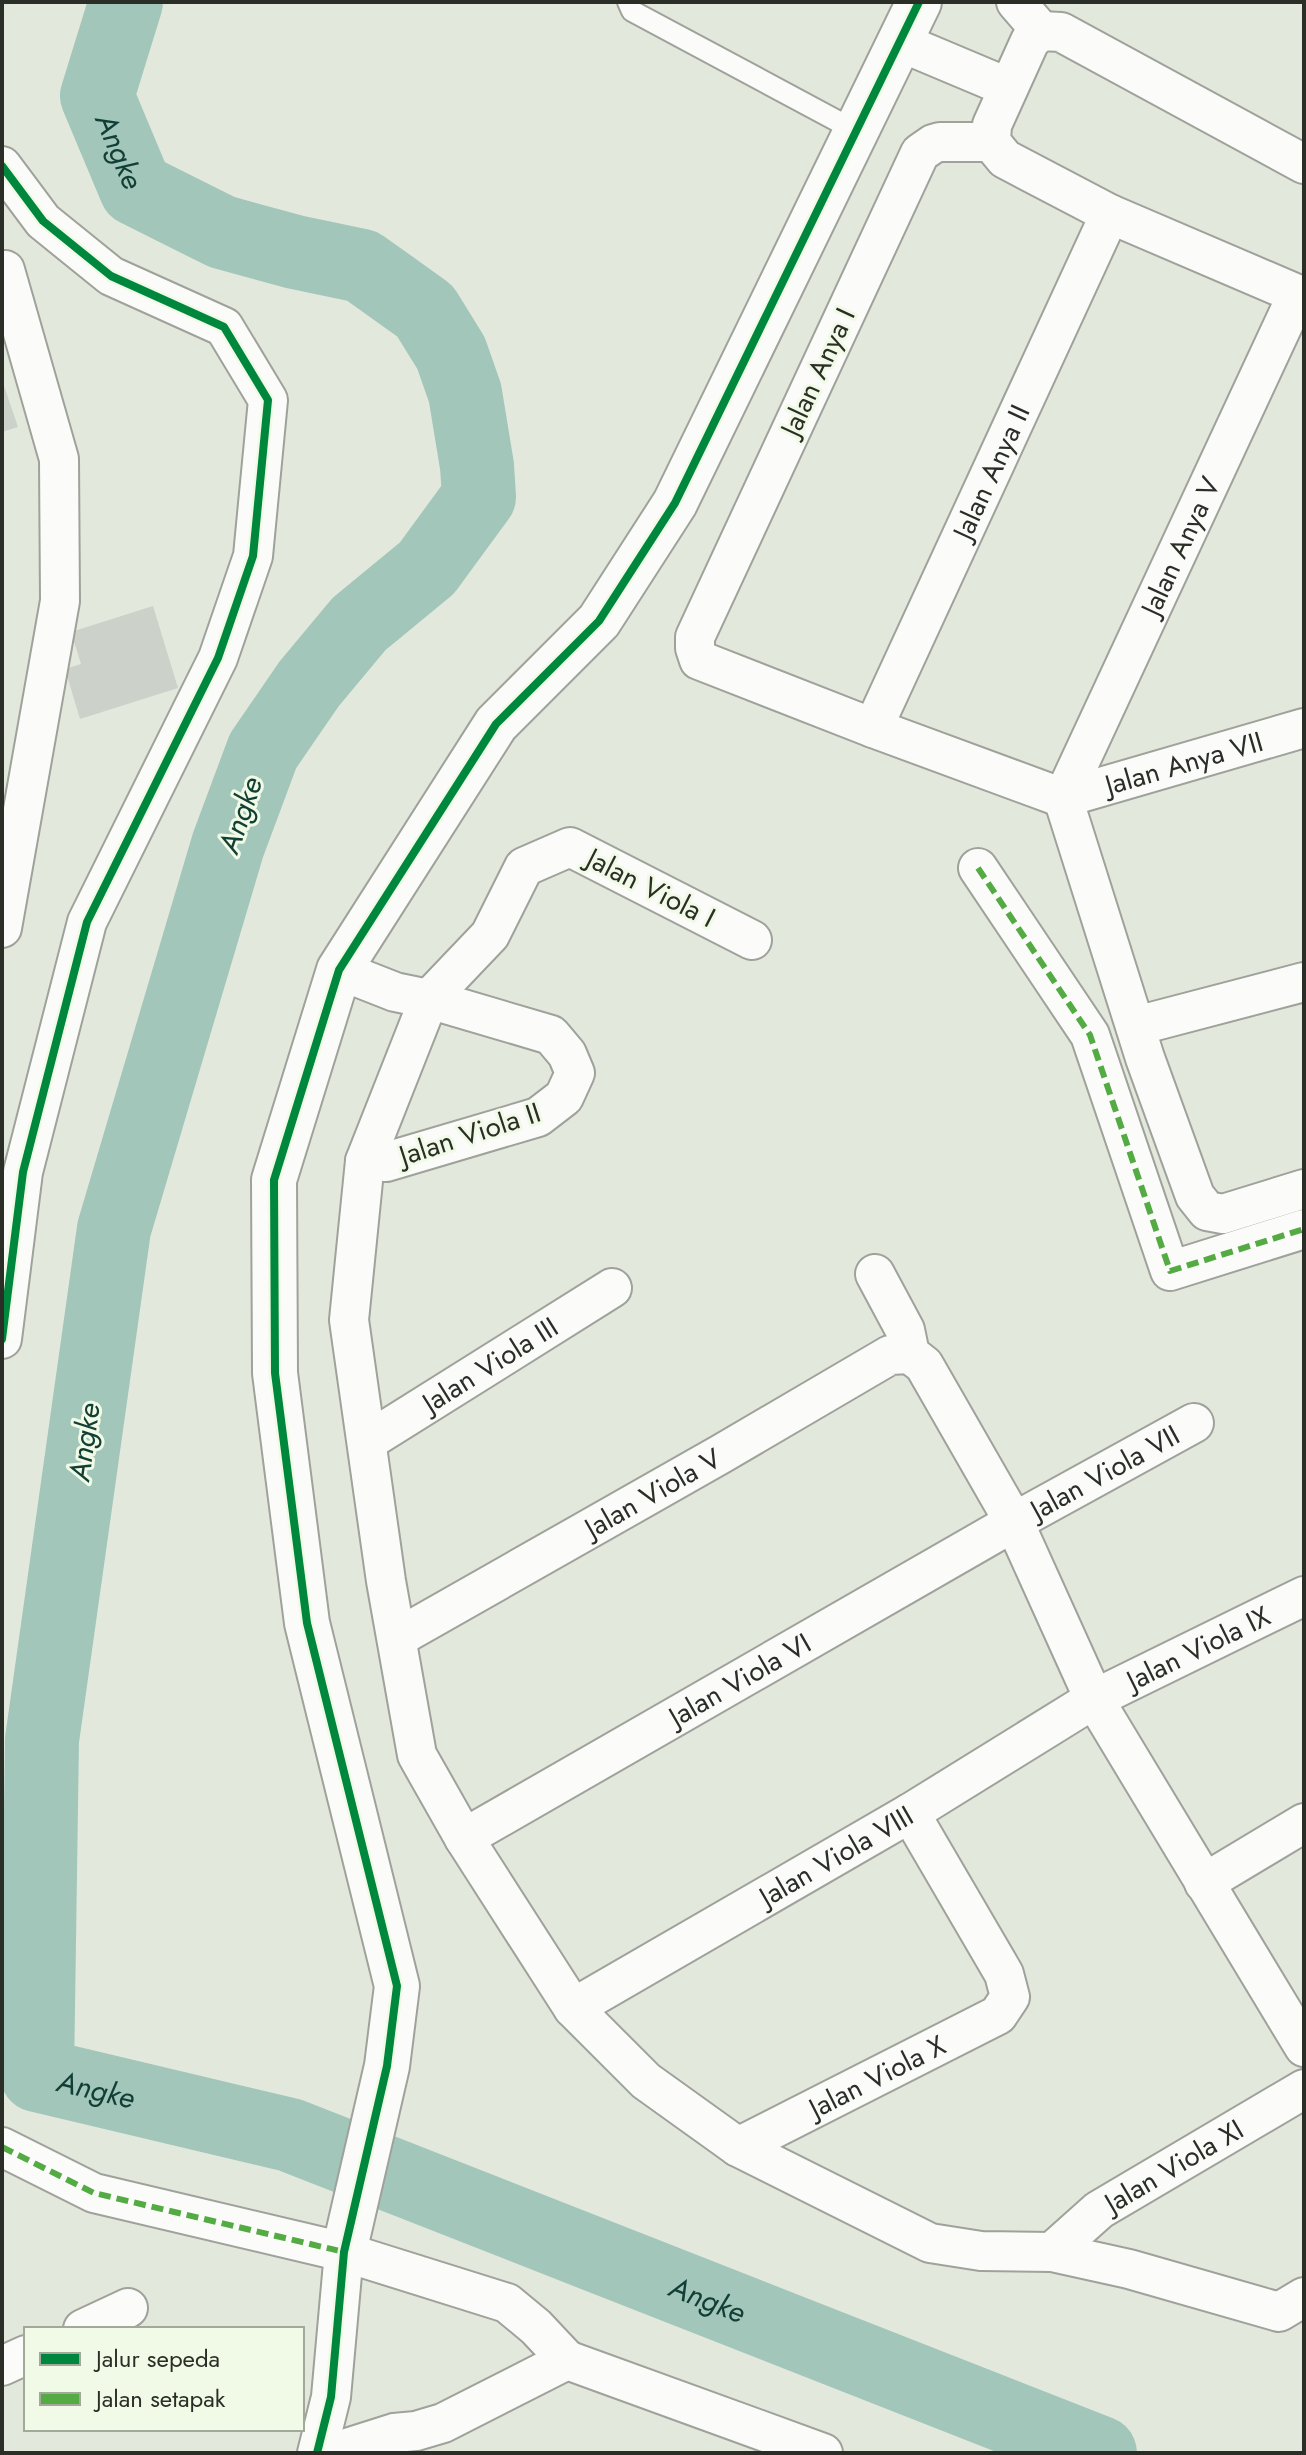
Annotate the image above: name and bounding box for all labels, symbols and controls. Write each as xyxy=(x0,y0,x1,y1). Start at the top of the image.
water label: Angke xyxy=(85,106,155,195)
street label: Jalan Anya I xyxy=(769,301,866,447)
street label: Jalan Anya II xyxy=(941,398,1040,550)
street label: Jalan Anya V xyxy=(1129,469,1230,626)
street label: Jalan Anya VII xyxy=(1096,720,1268,806)
water label: Angke xyxy=(207,771,273,860)
street label: Jalan Viola I xyxy=(576,836,722,938)
street label: Jalan Viola II xyxy=(390,1092,546,1177)
street label: Jalan Viola III xyxy=(411,1306,566,1425)
water label: Angke xyxy=(57,1400,111,1485)
street label: Jalan Viola VII xyxy=(1019,1414,1187,1532)
street label: Jalan Viola V xyxy=(573,1437,729,1550)
street label: Jalan Viola IX xyxy=(1116,1595,1277,1702)
street label: Jalan Viola VI xyxy=(658,1622,818,1739)
street label: Jalan Viola VIII xyxy=(748,1795,921,1918)
street label: Jalan Viola X xyxy=(798,2024,953,2130)
water label: Angke xyxy=(52,2059,139,2119)
street label: Jalan Viola XI xyxy=(1093,2109,1251,2225)
water label: Angke xyxy=(662,2264,752,2333)
legend xyxy=(24,2327,304,2431)
text: Jalur sepeda xyxy=(93,2341,220,2376)
text: Jalan setapak xyxy=(93,2381,226,2416)

